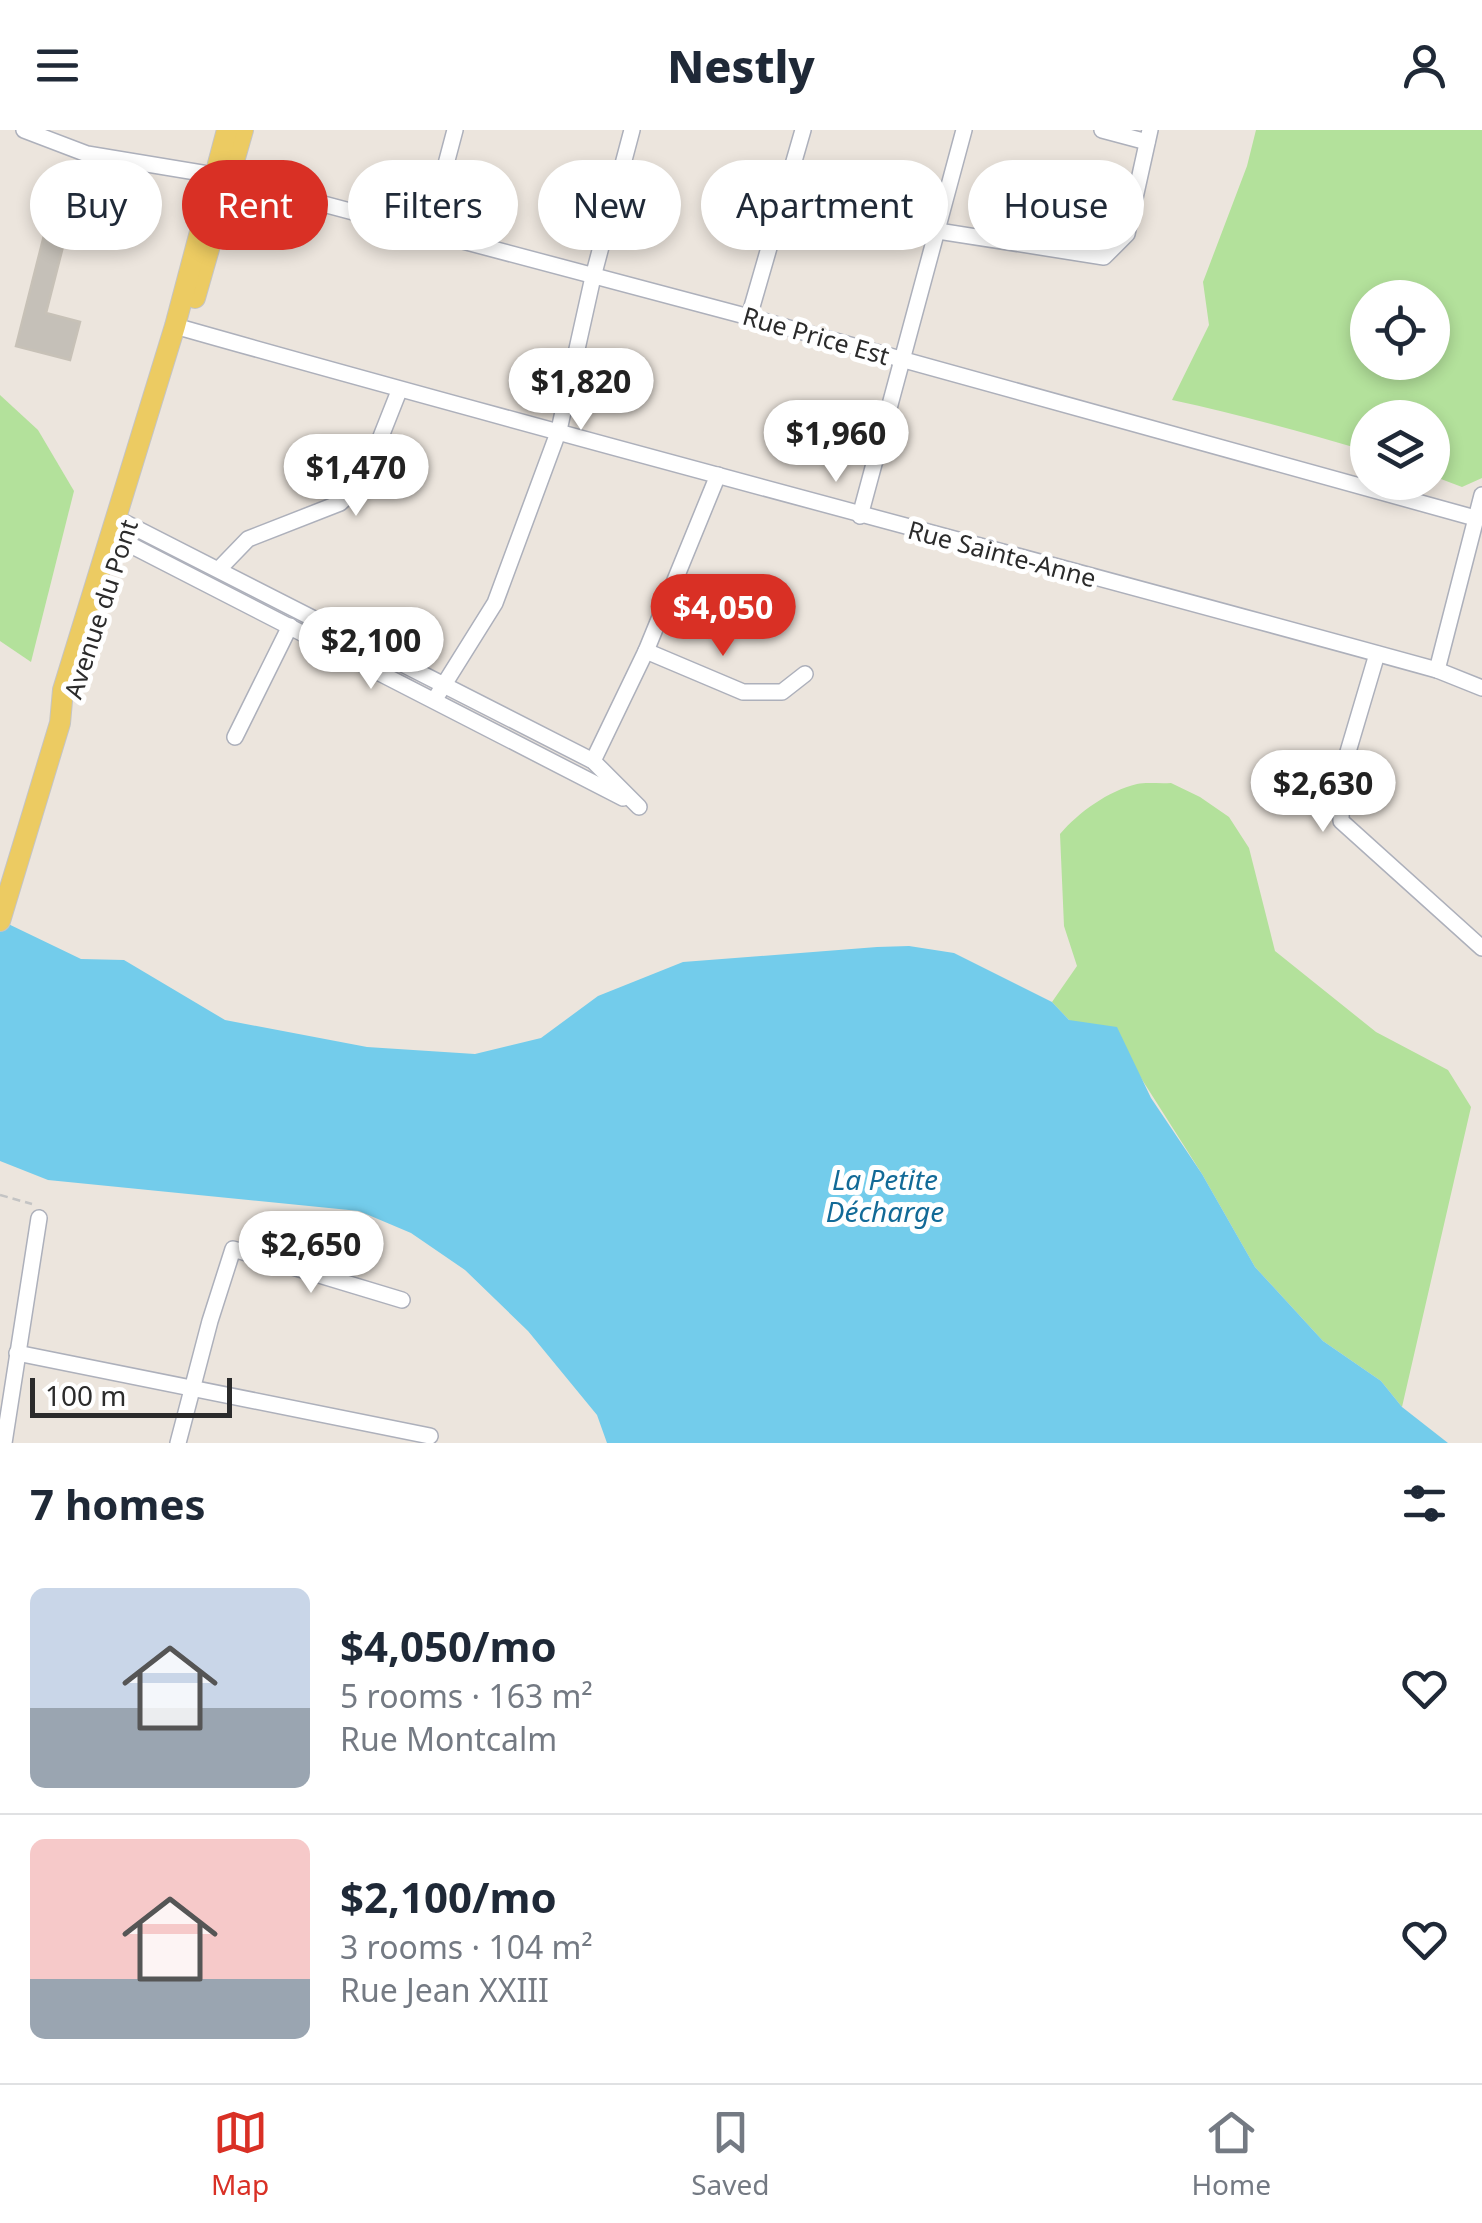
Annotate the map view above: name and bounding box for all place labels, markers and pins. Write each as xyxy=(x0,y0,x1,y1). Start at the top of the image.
pin: $1,820 xyxy=(500,348,662,433)
pin: $1,960 xyxy=(755,400,917,485)
pin: $1,470 xyxy=(275,434,437,519)
pin: $4,050 xyxy=(642,574,804,659)
pin: $2,100 xyxy=(290,607,452,692)
pin: $2,630 xyxy=(1242,750,1404,835)
pin: $2,650 xyxy=(230,1211,392,1296)

